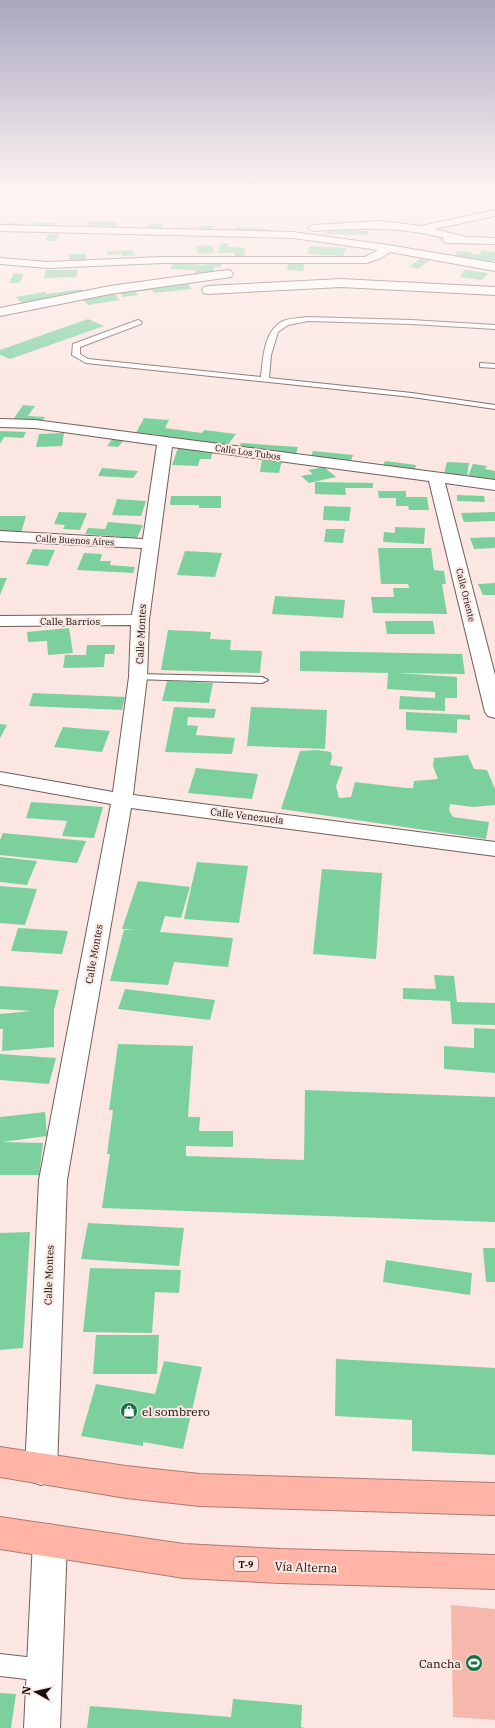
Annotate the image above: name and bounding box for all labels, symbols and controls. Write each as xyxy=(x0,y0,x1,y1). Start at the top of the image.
street label: Calle Los Tubos xyxy=(215,442,281,462)
street label: Calle Buenos Aires xyxy=(35,532,115,548)
street label: Calle Oriente xyxy=(454,567,478,623)
street label: Calle Montes xyxy=(133,604,149,664)
street label: Calle Barrios xyxy=(40,615,100,628)
street label: Calle Venezuela xyxy=(210,805,285,827)
street label: Calle Montes xyxy=(82,923,106,985)
street label: Calle Montes xyxy=(41,1245,57,1305)
shop icon: el sombrero xyxy=(119,1401,139,1421)
place label: el sombrero xyxy=(142,1404,210,1419)
road number: T-9 xyxy=(234,1557,258,1571)
street label: Vía Alterna xyxy=(274,1558,338,1576)
sports icon: Cancha xyxy=(464,1653,484,1673)
place label: Cancha xyxy=(419,1656,461,1671)
north arrow xyxy=(16,1672,56,1712)
text: N xyxy=(19,1685,34,1696)

